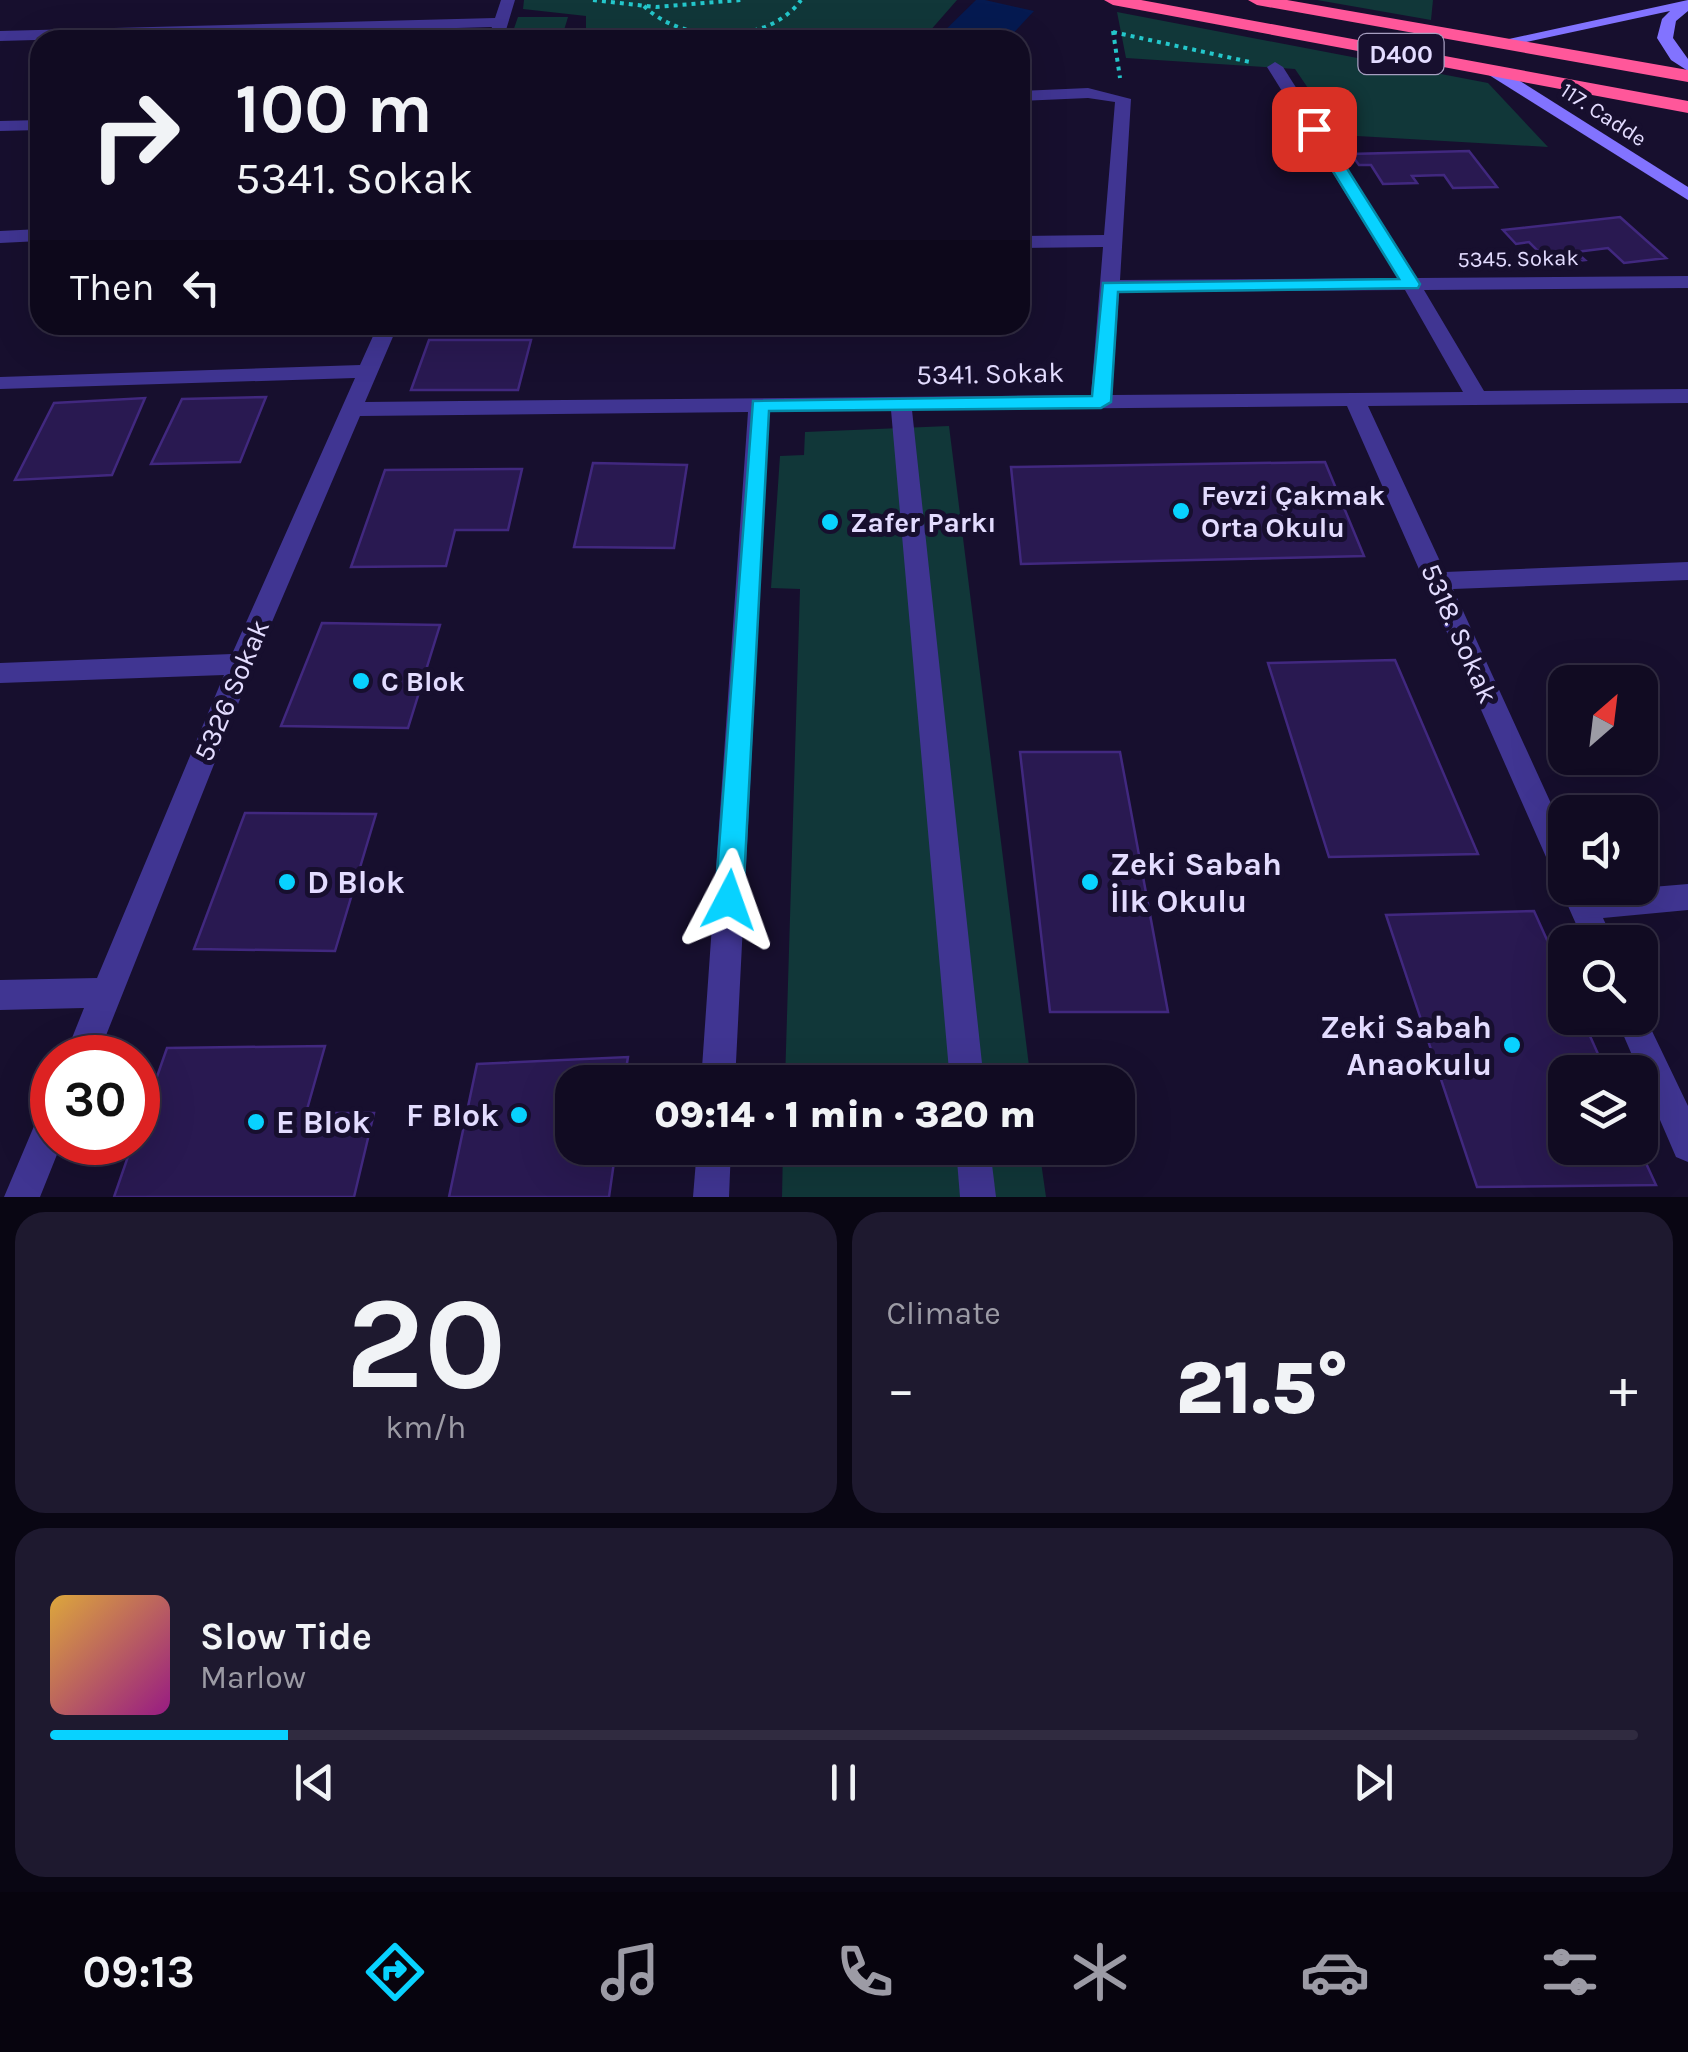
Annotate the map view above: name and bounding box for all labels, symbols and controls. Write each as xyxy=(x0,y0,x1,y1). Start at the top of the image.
road number: D400 xyxy=(1358,34,1444,74)
text: 100 m xyxy=(235,68,433,150)
icon: right xyxy=(70,70,200,200)
street label: 117. Cadde xyxy=(1556,78,1651,152)
pin xyxy=(1272,87,1357,172)
icon: arrive xyxy=(1287,102,1342,157)
text: 5341. Sokak xyxy=(235,152,473,204)
street label: 5345. Sokak xyxy=(1457,245,1579,273)
icon: left xyxy=(174,260,229,315)
text: Then xyxy=(70,265,154,310)
street label: 5341. Sokak xyxy=(916,356,1064,391)
place label: Fevzi Çakmak Orta Okulu xyxy=(1201,479,1386,544)
marker: Fevzi Çakmak Orta Okulu xyxy=(1170,500,1192,522)
place label: Zafer Parkı xyxy=(850,506,997,539)
marker: Zafer Parkı xyxy=(819,511,841,533)
street label: 5318. Sokak xyxy=(1414,558,1505,708)
street label: 5326 Sokak xyxy=(187,615,276,766)
place label: C Blok xyxy=(381,665,465,698)
north arrow xyxy=(1548,665,1658,775)
map controls xyxy=(1548,665,1658,1165)
marker: C Blok xyxy=(350,670,372,692)
button: sound xyxy=(1548,795,1658,905)
place label: Zeki Sabah İlk Okulu xyxy=(1110,846,1282,920)
position arrow xyxy=(677,848,781,952)
place label: D Blok xyxy=(307,864,405,901)
marker: D Blok xyxy=(276,871,298,893)
marker: Zeki Sabah İlk Okulu xyxy=(1079,871,1101,893)
button: search xyxy=(1548,925,1658,1035)
place label: Zeki Sabah Anaokulu xyxy=(1320,1009,1492,1083)
marker: Zeki Sabah Anaokulu xyxy=(1501,1034,1523,1056)
speed limit sign: 30 xyxy=(30,1035,160,1165)
button: layers xyxy=(1548,1055,1658,1165)
text: 09:14 · 1 min · 320 m xyxy=(654,1092,1036,1137)
place label: F Blok xyxy=(406,1097,499,1134)
place label: E Blok xyxy=(276,1104,370,1141)
marker: F Blok xyxy=(508,1104,530,1126)
marker: E Blok xyxy=(245,1111,267,1133)
text: 20 xyxy=(345,1268,506,1420)
text: Climate xyxy=(887,1295,1001,1332)
text: 21.5° xyxy=(1176,1344,1349,1432)
text: − xyxy=(887,1357,915,1421)
text: + xyxy=(1609,1357,1638,1421)
text: km/h xyxy=(385,1409,466,1446)
text: Slow Tide xyxy=(200,1614,372,1659)
text: Marlow xyxy=(200,1659,306,1696)
icon: previous xyxy=(287,1755,342,1810)
icon: pause xyxy=(816,1755,871,1810)
icon: next xyxy=(1346,1755,1401,1810)
icon: directions xyxy=(360,1937,430,2007)
icon: music xyxy=(595,1937,665,2007)
icon: phone xyxy=(830,1937,900,2007)
icon: climate xyxy=(1065,1937,1135,2007)
icon: car xyxy=(1300,1937,1370,2007)
icon: filters xyxy=(1535,1937,1605,2007)
text: 09:13 xyxy=(83,1946,195,1998)

